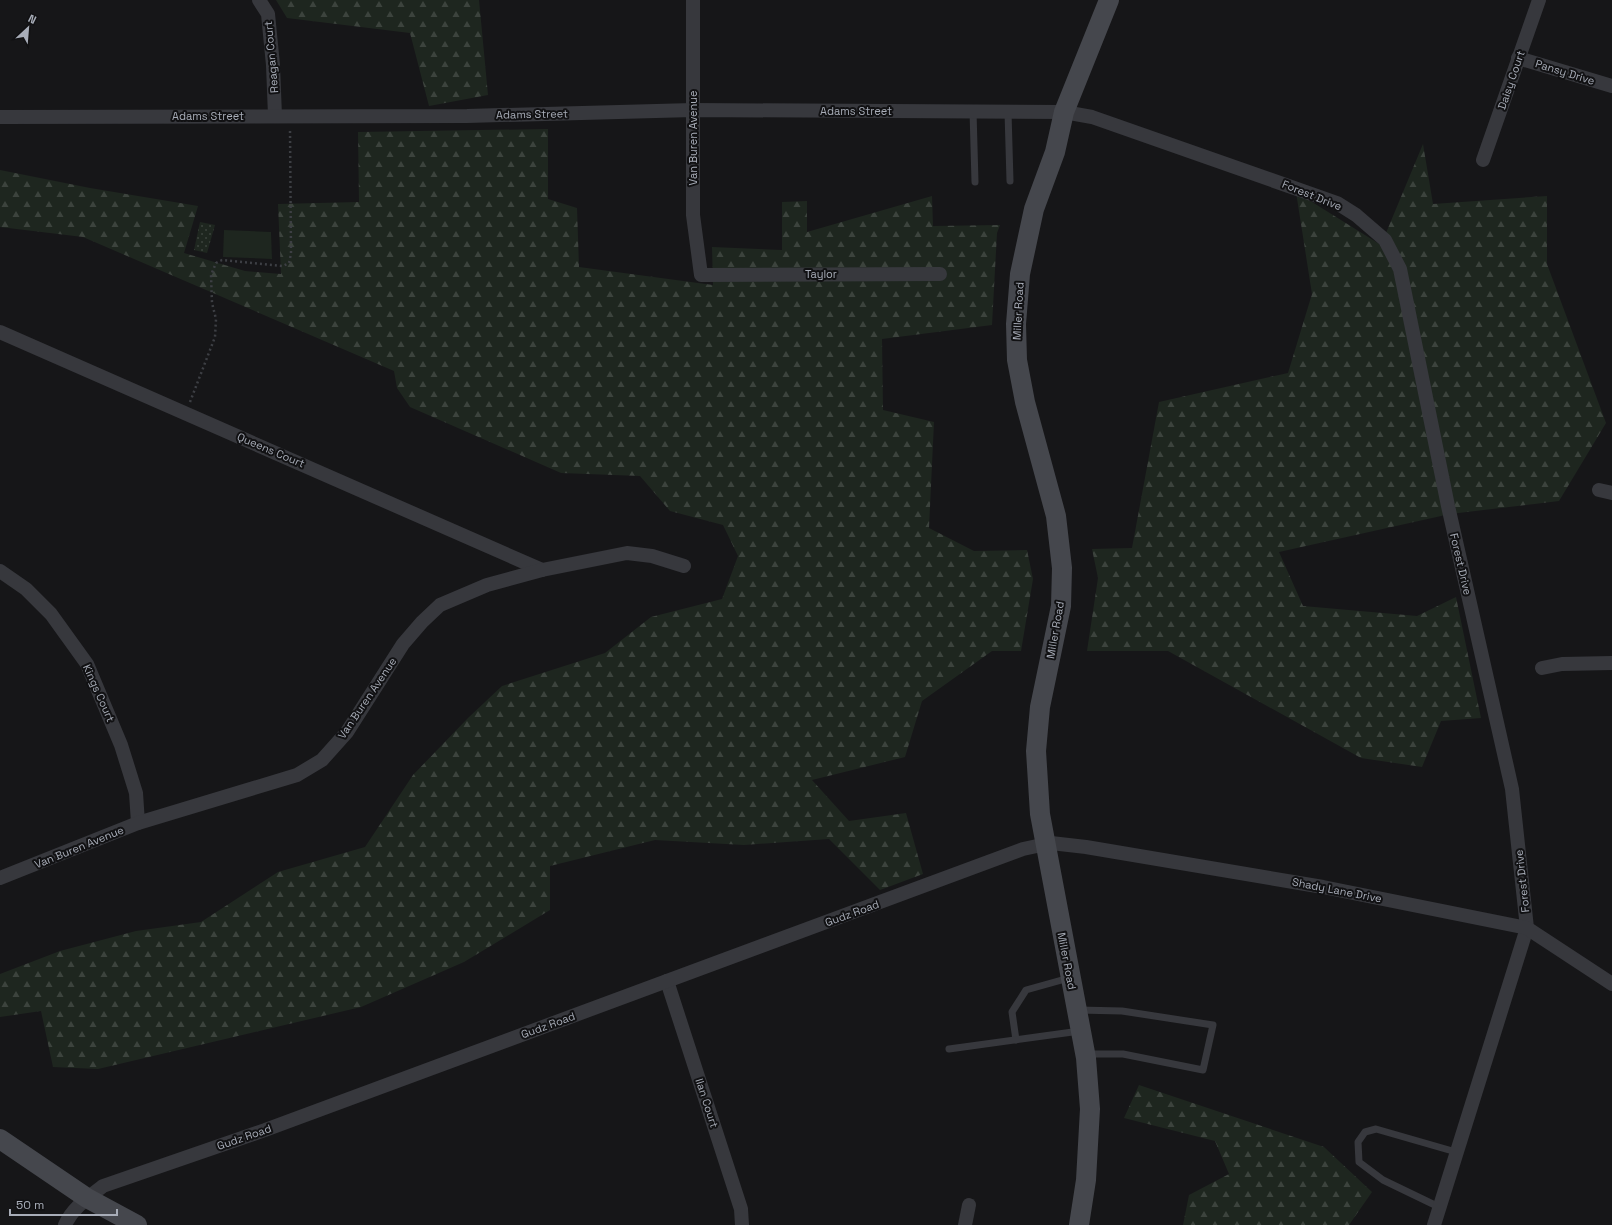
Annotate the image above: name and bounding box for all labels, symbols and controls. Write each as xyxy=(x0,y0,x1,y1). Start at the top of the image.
north arrow xyxy=(8,8,48,48)
text: N xyxy=(26,11,39,27)
street label: Reagan Court xyxy=(261,20,281,94)
street label: Daisy Court xyxy=(1494,49,1528,111)
street label: Pansy Drive xyxy=(1534,56,1596,88)
street label: Van Buren Avenue xyxy=(686,90,700,186)
street label: Adams Street xyxy=(820,104,892,118)
street label: Adams Street xyxy=(496,106,568,122)
street label: Adams Street xyxy=(172,109,244,123)
street label: Forest Drive xyxy=(1280,177,1344,213)
street label: Taylor xyxy=(805,267,837,281)
street label: Miller Road xyxy=(1009,282,1027,340)
street label: Queens Court xyxy=(235,429,307,471)
street label: Forest Drive xyxy=(1447,532,1475,596)
street label: Miller Road xyxy=(1043,600,1067,660)
street label: Van Buren Avenue xyxy=(335,655,399,741)
street label: Kings Court xyxy=(80,662,118,724)
street label: Van Buren Avenue xyxy=(32,823,126,871)
street label: Forest Drive xyxy=(1512,849,1532,913)
street label: Shady Lane Drive xyxy=(1291,874,1383,906)
street label: Gudz Road xyxy=(823,897,881,929)
street label: Miller Road xyxy=(1055,931,1079,991)
street label: Gudz Road xyxy=(519,1009,577,1041)
street label: Ilan Court xyxy=(692,1077,722,1129)
street label: Gudz Road xyxy=(215,1121,273,1153)
scale bar xyxy=(10,1191,117,1217)
text: 50 m xyxy=(16,1197,44,1213)

